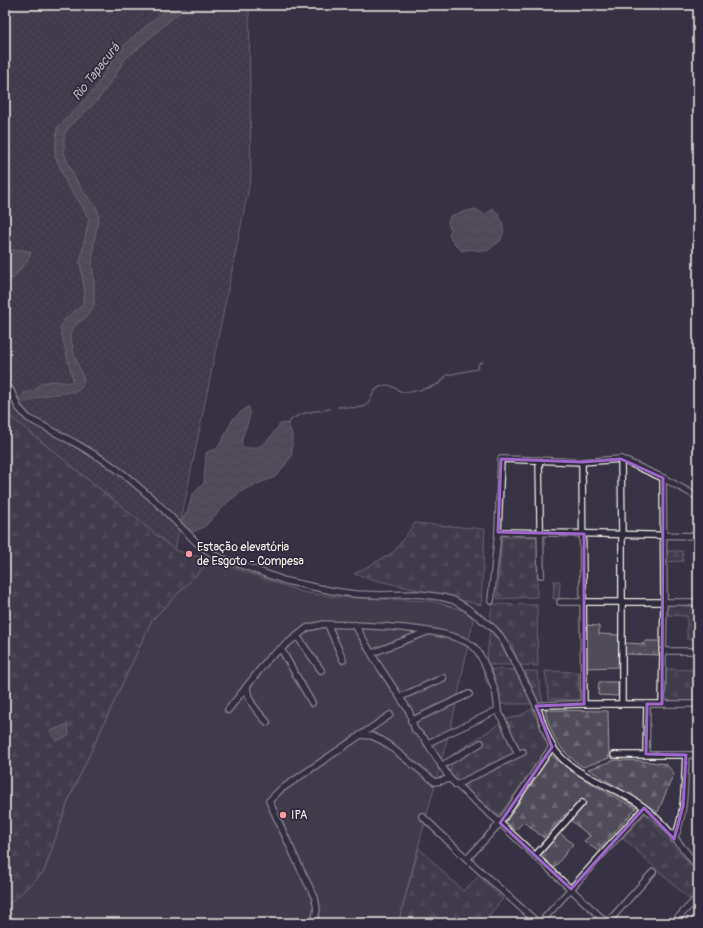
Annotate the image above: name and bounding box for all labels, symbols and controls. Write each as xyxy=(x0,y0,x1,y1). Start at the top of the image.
water label: Rio Tapacurá xyxy=(69,39,124,104)
place label: Estação elevatória de Esgoto - Compesa xyxy=(197,540,304,569)
marker: Estação elevatória de Esgoto - Compesa xyxy=(184,549,194,559)
place label: IPA xyxy=(291,808,308,823)
marker: IPA xyxy=(278,810,288,820)

